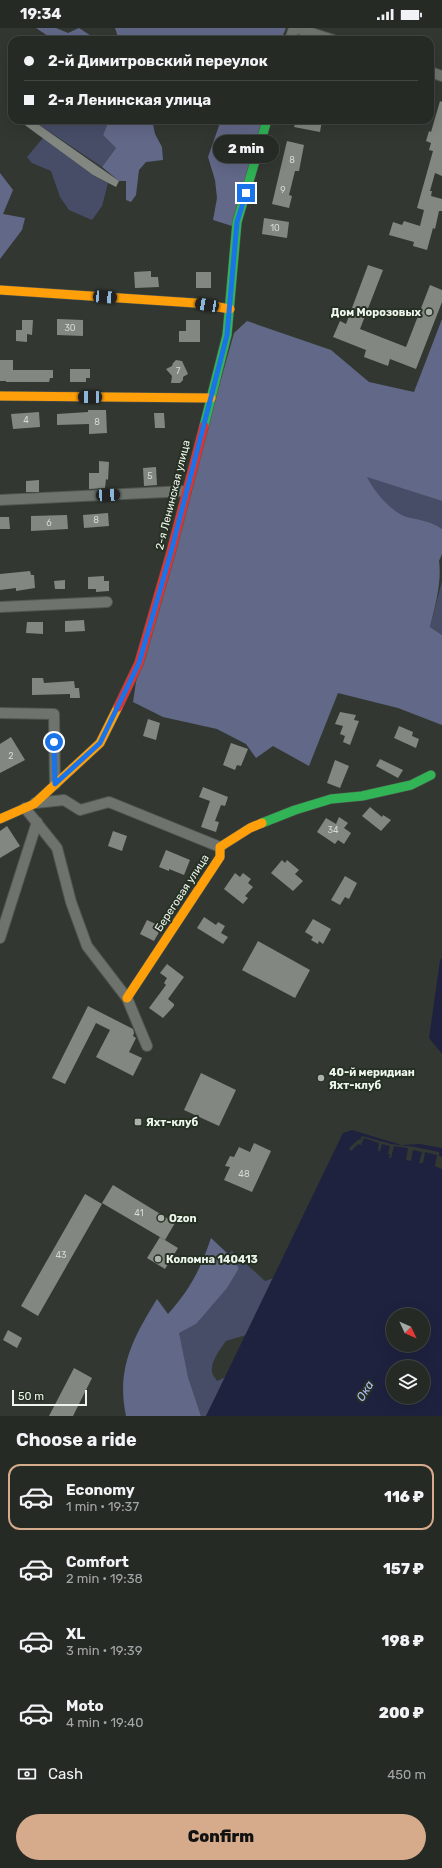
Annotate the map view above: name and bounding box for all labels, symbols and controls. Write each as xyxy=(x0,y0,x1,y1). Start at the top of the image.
text: 19:34 xyxy=(20,5,62,23)
text: 2-й Димитровский переулок xyxy=(48,52,268,70)
text: 2-я Ленинская улица xyxy=(48,91,211,109)
callout: 2 min xyxy=(213,135,279,163)
text: 2 min xyxy=(228,141,264,156)
house number: 8 xyxy=(289,155,295,165)
route end xyxy=(237,184,255,202)
house number: 9 xyxy=(280,185,286,195)
house number: 10 xyxy=(270,223,280,233)
car xyxy=(93,290,117,304)
car xyxy=(194,297,220,313)
place label: Дом Морозовых xyxy=(331,306,422,319)
marker: Дом Морозовых xyxy=(424,307,434,317)
house number: 30 xyxy=(64,323,76,333)
house number: 7 xyxy=(176,366,181,376)
car xyxy=(78,391,102,403)
house number: 4 xyxy=(23,415,29,425)
house number: 8 xyxy=(94,417,100,427)
street label: 2-я Ленинская улица xyxy=(153,439,193,551)
house number: 5 xyxy=(147,471,153,481)
car xyxy=(96,488,120,502)
house number: 8 xyxy=(93,515,99,525)
house number: 6 xyxy=(46,518,52,528)
route start xyxy=(45,733,63,751)
house number: 2 xyxy=(8,751,14,761)
house number: 34 xyxy=(328,825,339,835)
street label: Береговая улица xyxy=(152,852,212,934)
place label: 40-й меридиан Яхт-клуб xyxy=(329,1066,415,1092)
marker: 40-й меридиан Яхт-клуб xyxy=(316,1073,326,1083)
place label: Яхт-клуб xyxy=(146,1116,199,1129)
marker: Яхт-клуб xyxy=(133,1117,143,1127)
house number: 48 xyxy=(238,1169,250,1179)
house number: 41 xyxy=(134,1208,144,1218)
place label: Ozon xyxy=(169,1212,197,1225)
marker: Ozon xyxy=(156,1213,166,1223)
house number: 43 xyxy=(56,1250,67,1260)
place label: Коломна 140413 xyxy=(166,1253,258,1266)
marker: Коломна 140413 xyxy=(153,1254,163,1264)
north arrow xyxy=(386,1308,430,1352)
map controls xyxy=(386,1308,430,1404)
button: layers xyxy=(386,1360,430,1404)
water label: Ока xyxy=(353,1378,377,1404)
scale bar xyxy=(12,1388,87,1407)
text: 50 m xyxy=(18,1390,44,1403)
text: Choose a ride xyxy=(16,1429,137,1451)
icon: car xyxy=(18,1479,54,1515)
text: Economy xyxy=(66,1481,135,1499)
text: 116 ₽ xyxy=(384,1488,424,1506)
text: 1 min · 19:37 xyxy=(66,1499,139,1514)
icon: car xyxy=(18,1551,54,1587)
text: Comfort xyxy=(66,1553,129,1571)
text: 157 ₽ xyxy=(383,1560,424,1578)
text: 2 min · 19:38 xyxy=(66,1571,143,1586)
icon: car xyxy=(18,1623,54,1659)
text: XL xyxy=(66,1625,85,1643)
text: 198 ₽ xyxy=(382,1632,424,1650)
text: 3 min · 19:39 xyxy=(66,1643,142,1658)
icon: car xyxy=(18,1695,54,1731)
text: Moto xyxy=(66,1697,104,1715)
text: 200 ₽ xyxy=(379,1704,424,1722)
text: 4 min · 19:40 xyxy=(66,1715,143,1730)
icon: cash xyxy=(16,1763,38,1785)
text: Cash xyxy=(48,1765,83,1783)
text: 450 m xyxy=(387,1767,426,1782)
button: Confirm xyxy=(16,1814,426,1860)

